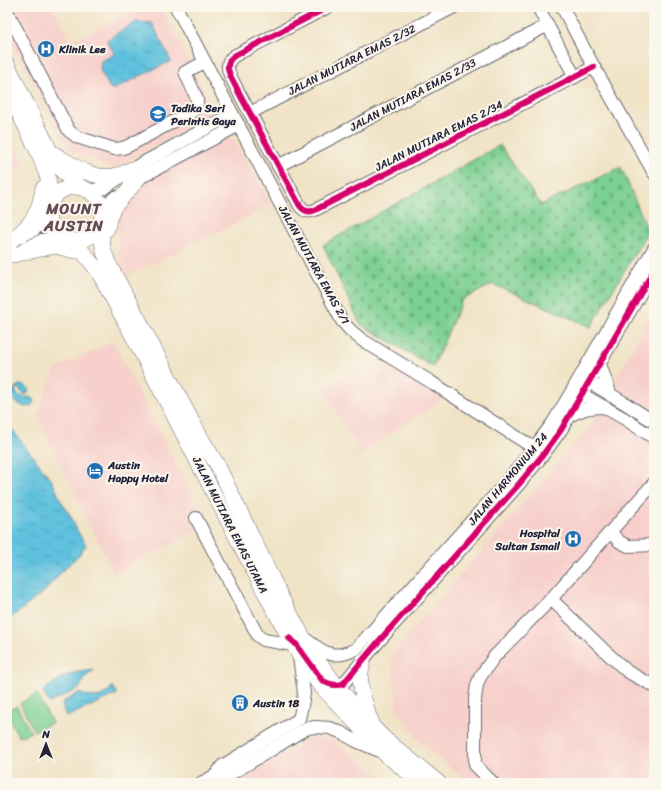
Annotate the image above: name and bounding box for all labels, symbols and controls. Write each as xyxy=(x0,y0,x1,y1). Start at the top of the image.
street label: JALAN MUTIARA EMAS 2/32 xyxy=(284,19,420,101)
hospital icon: Klinik Lee xyxy=(36,39,56,59)
place label: Klinik Lee xyxy=(58,40,106,59)
street label: JALAN MUTIARA EMAS 2/33 xyxy=(345,54,480,137)
street label: JALAN MUTIARA EMAS 2/34 xyxy=(371,95,507,177)
place label: Tadika Seri Perintis Gaya xyxy=(171,99,236,131)
school or university icon: Tadika Seri Perintis Gaya xyxy=(148,104,168,124)
district label: MOUNT AUSTIN xyxy=(43,196,104,239)
street label: JALAN MUTIARA EMAS 2/1 xyxy=(273,201,355,328)
street label: JALAN HARMONIUM 24 xyxy=(463,428,553,530)
street label: JALAN MUTIARA EMAS UTAMA xyxy=(187,452,273,597)
place label: Austin Happy Hotel xyxy=(107,456,169,488)
hotel icon: Austin Happy Hotel xyxy=(85,461,105,481)
place label: Hospital Sultan Ismail xyxy=(494,524,561,556)
hospital icon: Hospital Sultan Ismail xyxy=(563,529,583,549)
building icon: Austin 18 xyxy=(230,693,250,713)
place label: Austin 18 xyxy=(252,694,300,713)
north arrow xyxy=(26,724,66,764)
text: N xyxy=(41,725,50,744)

